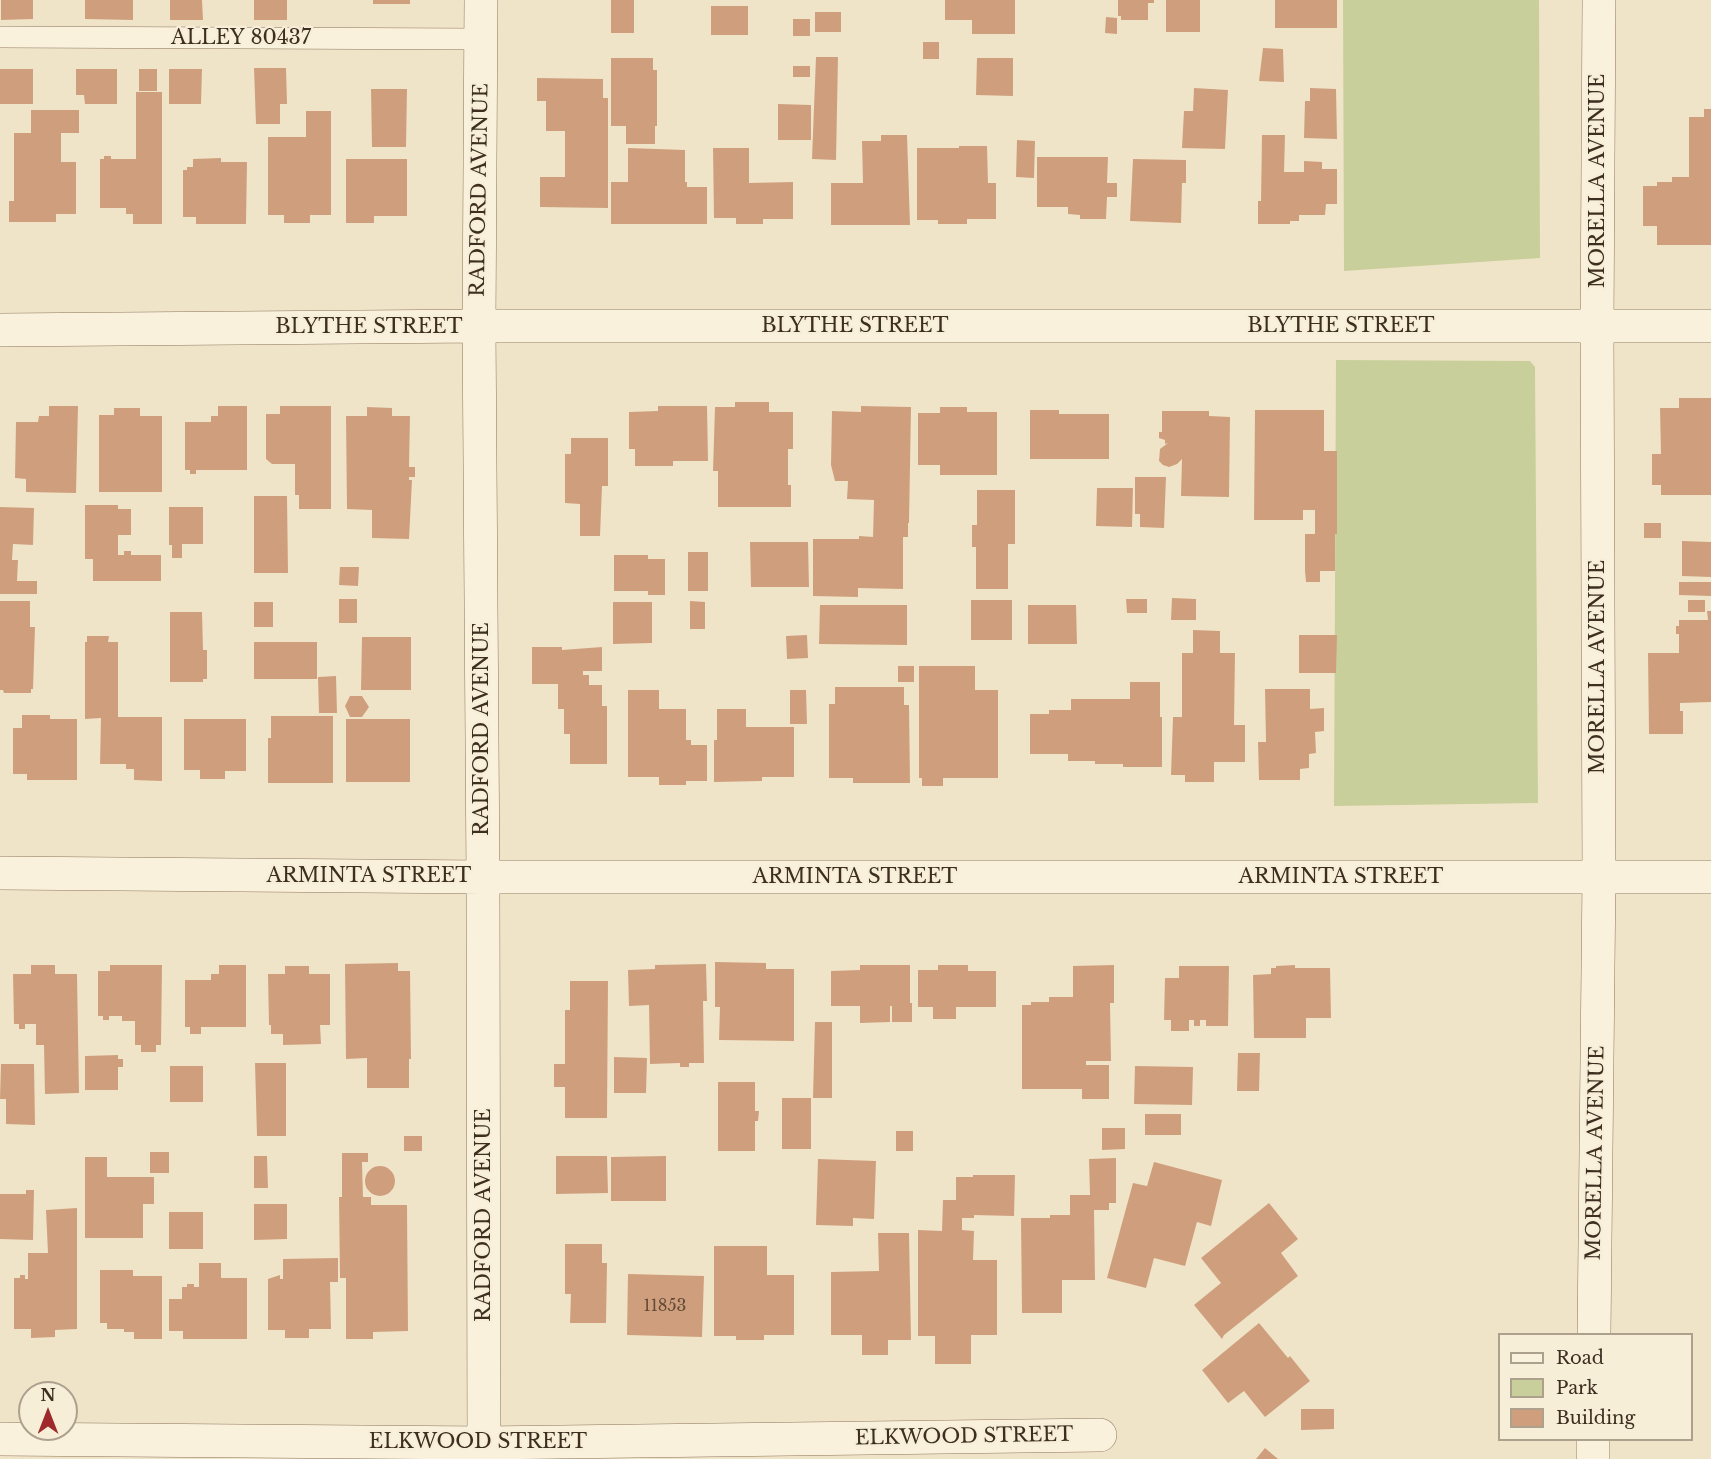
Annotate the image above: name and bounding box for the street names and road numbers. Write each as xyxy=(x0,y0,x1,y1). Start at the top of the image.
street label: ALLEY 80437 xyxy=(171,26,311,50)
street label: MORELLA AVENUE xyxy=(1586,74,1610,288)
street label: RADFORD AVENUE xyxy=(466,83,494,297)
street label: BLYTHE STREET xyxy=(761,314,949,338)
street label: BLYTHE STREET xyxy=(1247,314,1435,338)
street label: BLYTHE STREET xyxy=(275,315,463,339)
street label: MORELLA AVENUE xyxy=(1586,560,1610,774)
street label: RADFORD AVENUE xyxy=(470,622,494,836)
street label: ARMINTA STREET xyxy=(267,864,471,888)
street label: ARMINTA STREET xyxy=(753,865,957,889)
street label: ARMINTA STREET xyxy=(1239,865,1443,889)
street label: MORELLA AVENUE xyxy=(1582,1045,1610,1261)
street label: RADFORD AVENUE xyxy=(472,1108,496,1322)
street label: ELKWOOD STREET xyxy=(855,1423,1073,1451)
street label: ELKWOOD STREET xyxy=(369,1430,587,1454)

